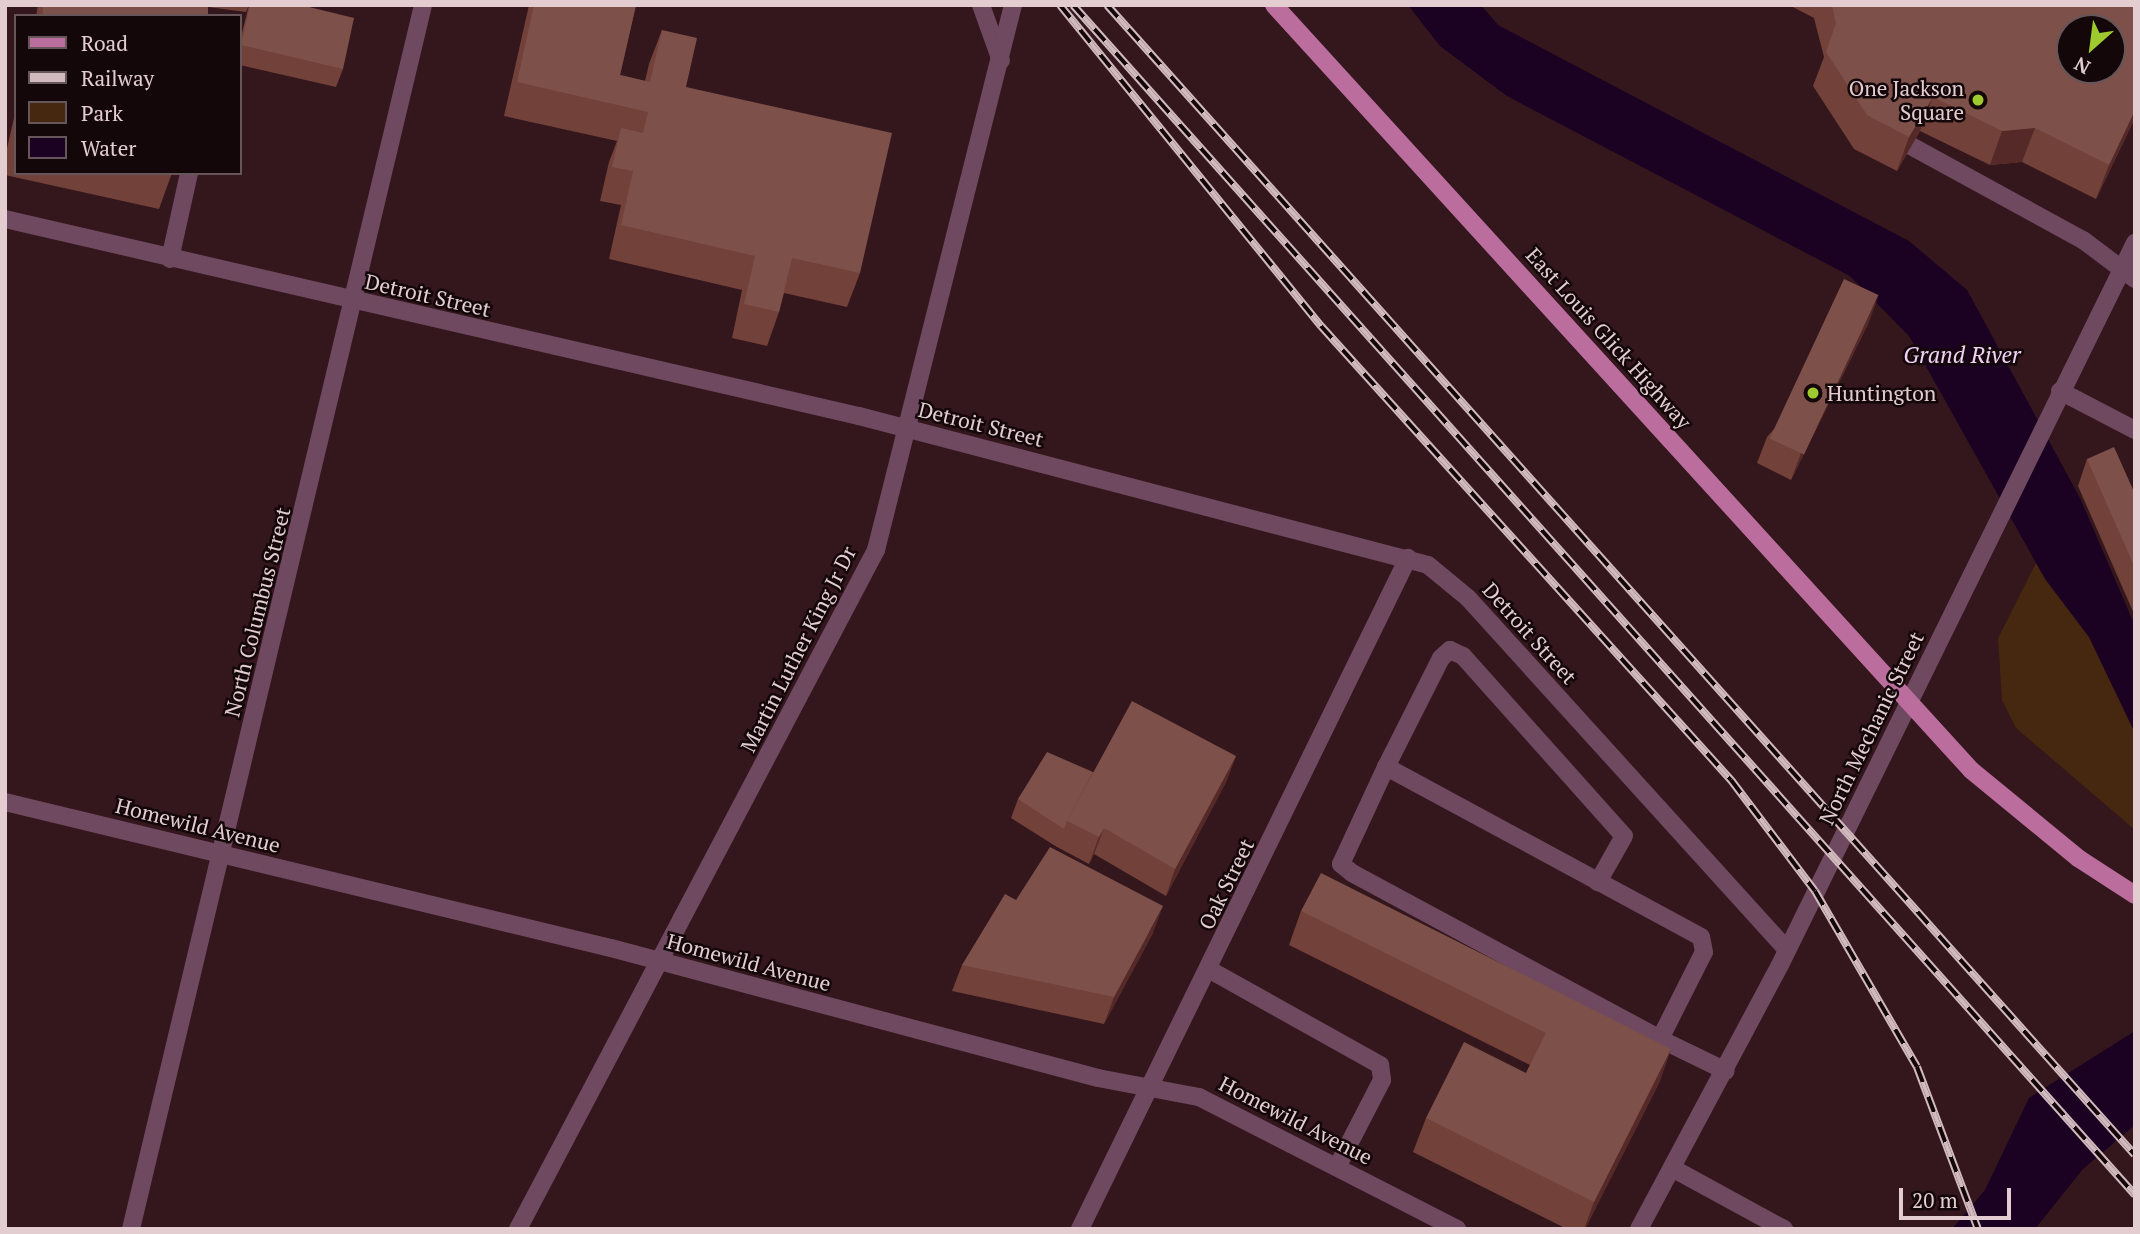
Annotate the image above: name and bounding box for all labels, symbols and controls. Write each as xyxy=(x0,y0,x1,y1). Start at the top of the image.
legend xyxy=(14,14,242,175)
north arrow xyxy=(2056,14,2126,84)
text: Road xyxy=(81,29,128,57)
text: N xyxy=(2070,52,2094,81)
text: Railway xyxy=(81,64,154,92)
place label: One Jackson Square xyxy=(1849,75,1964,125)
marker: One Jackson Square xyxy=(1970,92,1986,108)
text: Park xyxy=(81,99,123,127)
text: Water xyxy=(81,134,136,162)
street label: East Louis Glick Highway xyxy=(1521,242,1697,434)
street label: Detroit Street xyxy=(363,268,493,322)
water label: Grand River xyxy=(1903,341,2021,369)
place label: Huntington xyxy=(1827,380,1936,406)
marker: Huntington xyxy=(1805,385,1821,401)
street label: Detroit Street xyxy=(916,396,1046,452)
street label: North Columbus Street xyxy=(219,505,295,719)
street label: Martin Luther King Jr Dr xyxy=(735,542,861,756)
street label: Detroit Street xyxy=(1478,577,1582,689)
street label: North Mechanic Street xyxy=(1813,627,1929,829)
street label: Homewild Avenue xyxy=(113,792,283,858)
street label: Oak Street xyxy=(1193,834,1259,934)
street label: Homewild Avenue xyxy=(664,928,834,996)
street label: Homewild Avenue xyxy=(1215,1070,1377,1170)
scale bar xyxy=(1902,1174,2014,1218)
text: 20 m xyxy=(1912,1186,1958,1214)

